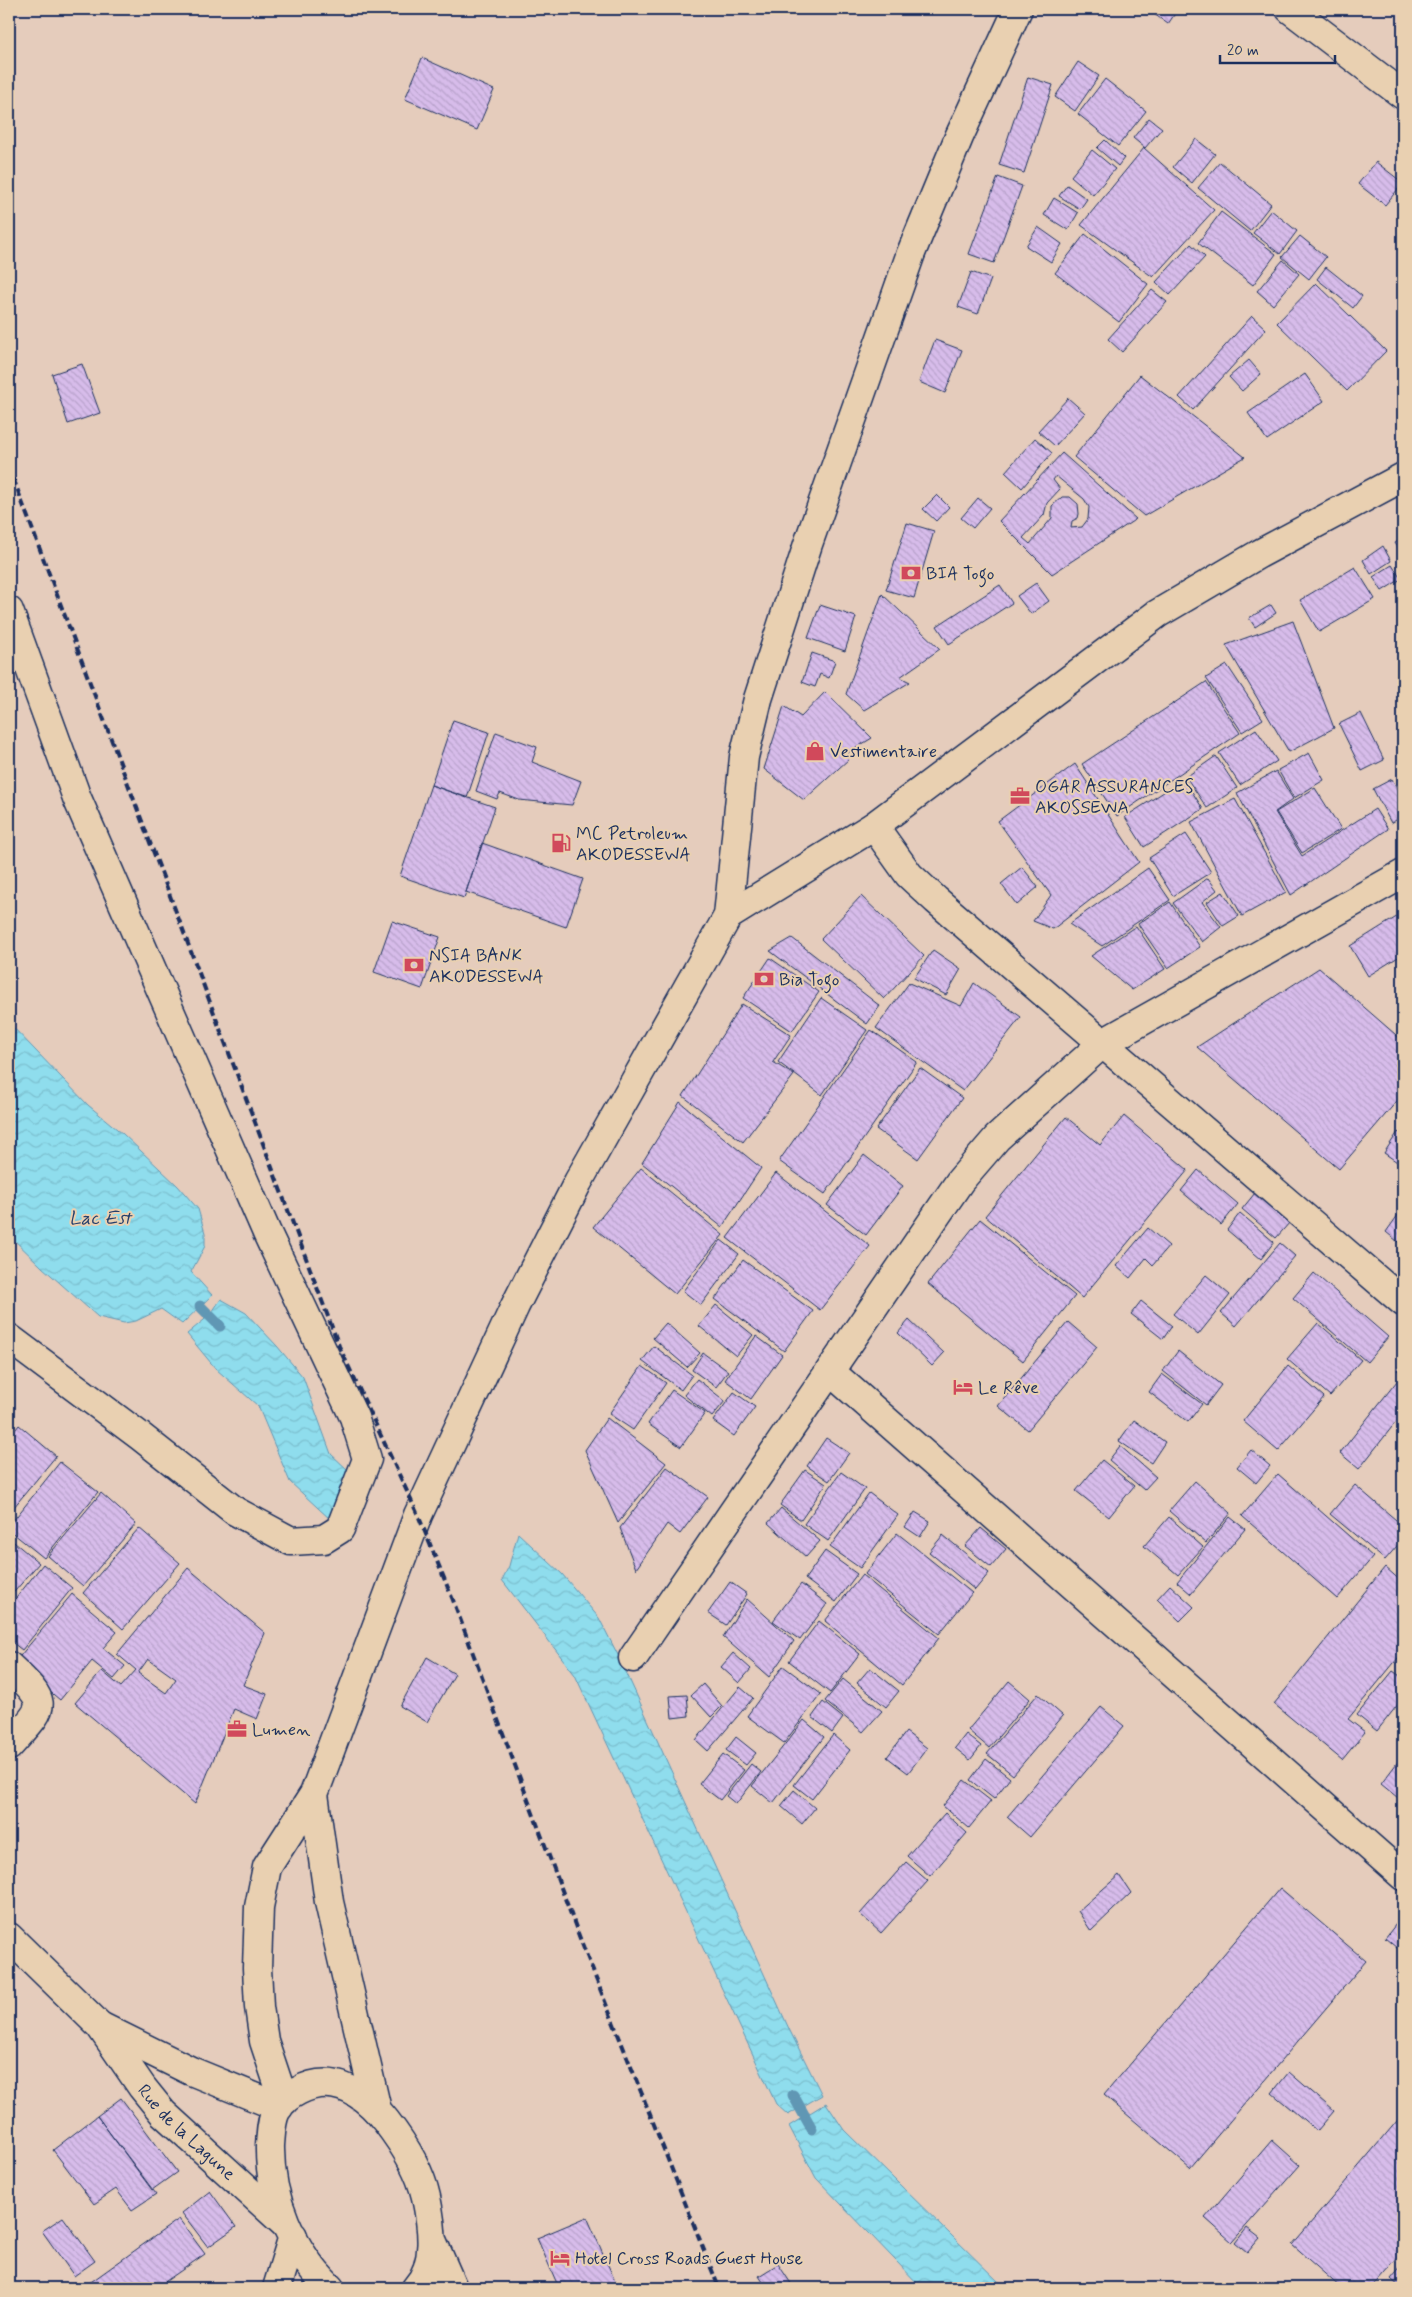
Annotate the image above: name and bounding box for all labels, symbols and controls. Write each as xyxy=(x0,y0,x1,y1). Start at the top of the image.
scale bar xyxy=(1220,32,1334,64)
text: 20 m xyxy=(1227,41,1259,61)
bank icon: BIA Togo xyxy=(900,562,922,584)
place label: BIA Togo xyxy=(926,562,994,588)
shop icon: Vestimentaire xyxy=(804,740,826,762)
place label: Vestimentaire xyxy=(830,740,937,764)
place label: OGAR ASSURANCES AKOSSEWA xyxy=(1035,775,1194,820)
office icon: OGAR ASSURANCES AKOSSEWA xyxy=(1009,785,1031,807)
place label: MC Petroleum AKODESSEWA xyxy=(576,822,691,867)
fuel station icon: MC Petroleum AKODESSEWA xyxy=(550,832,572,854)
place label: NSIA BANK AKODESSEWA xyxy=(429,944,544,989)
bank icon: NSIA BANK AKODESSEWA xyxy=(403,954,425,976)
bank icon: Bia Togo xyxy=(753,968,775,990)
place label: Bia Togo xyxy=(779,968,839,994)
water label: Lac Est xyxy=(69,1206,134,1231)
hotel icon: Le Rêve xyxy=(952,1376,974,1398)
place label: Le Rêve xyxy=(978,1376,1039,1400)
office icon: Lumen xyxy=(226,1718,248,1740)
place label: Lumen xyxy=(252,1718,310,1742)
street label: Rue de la Lagune xyxy=(132,2080,240,2186)
hotel icon: Hotel Cross Roads Guest House xyxy=(549,2247,571,2269)
place label: Hotel Cross Roads Guest House xyxy=(575,2247,803,2271)

